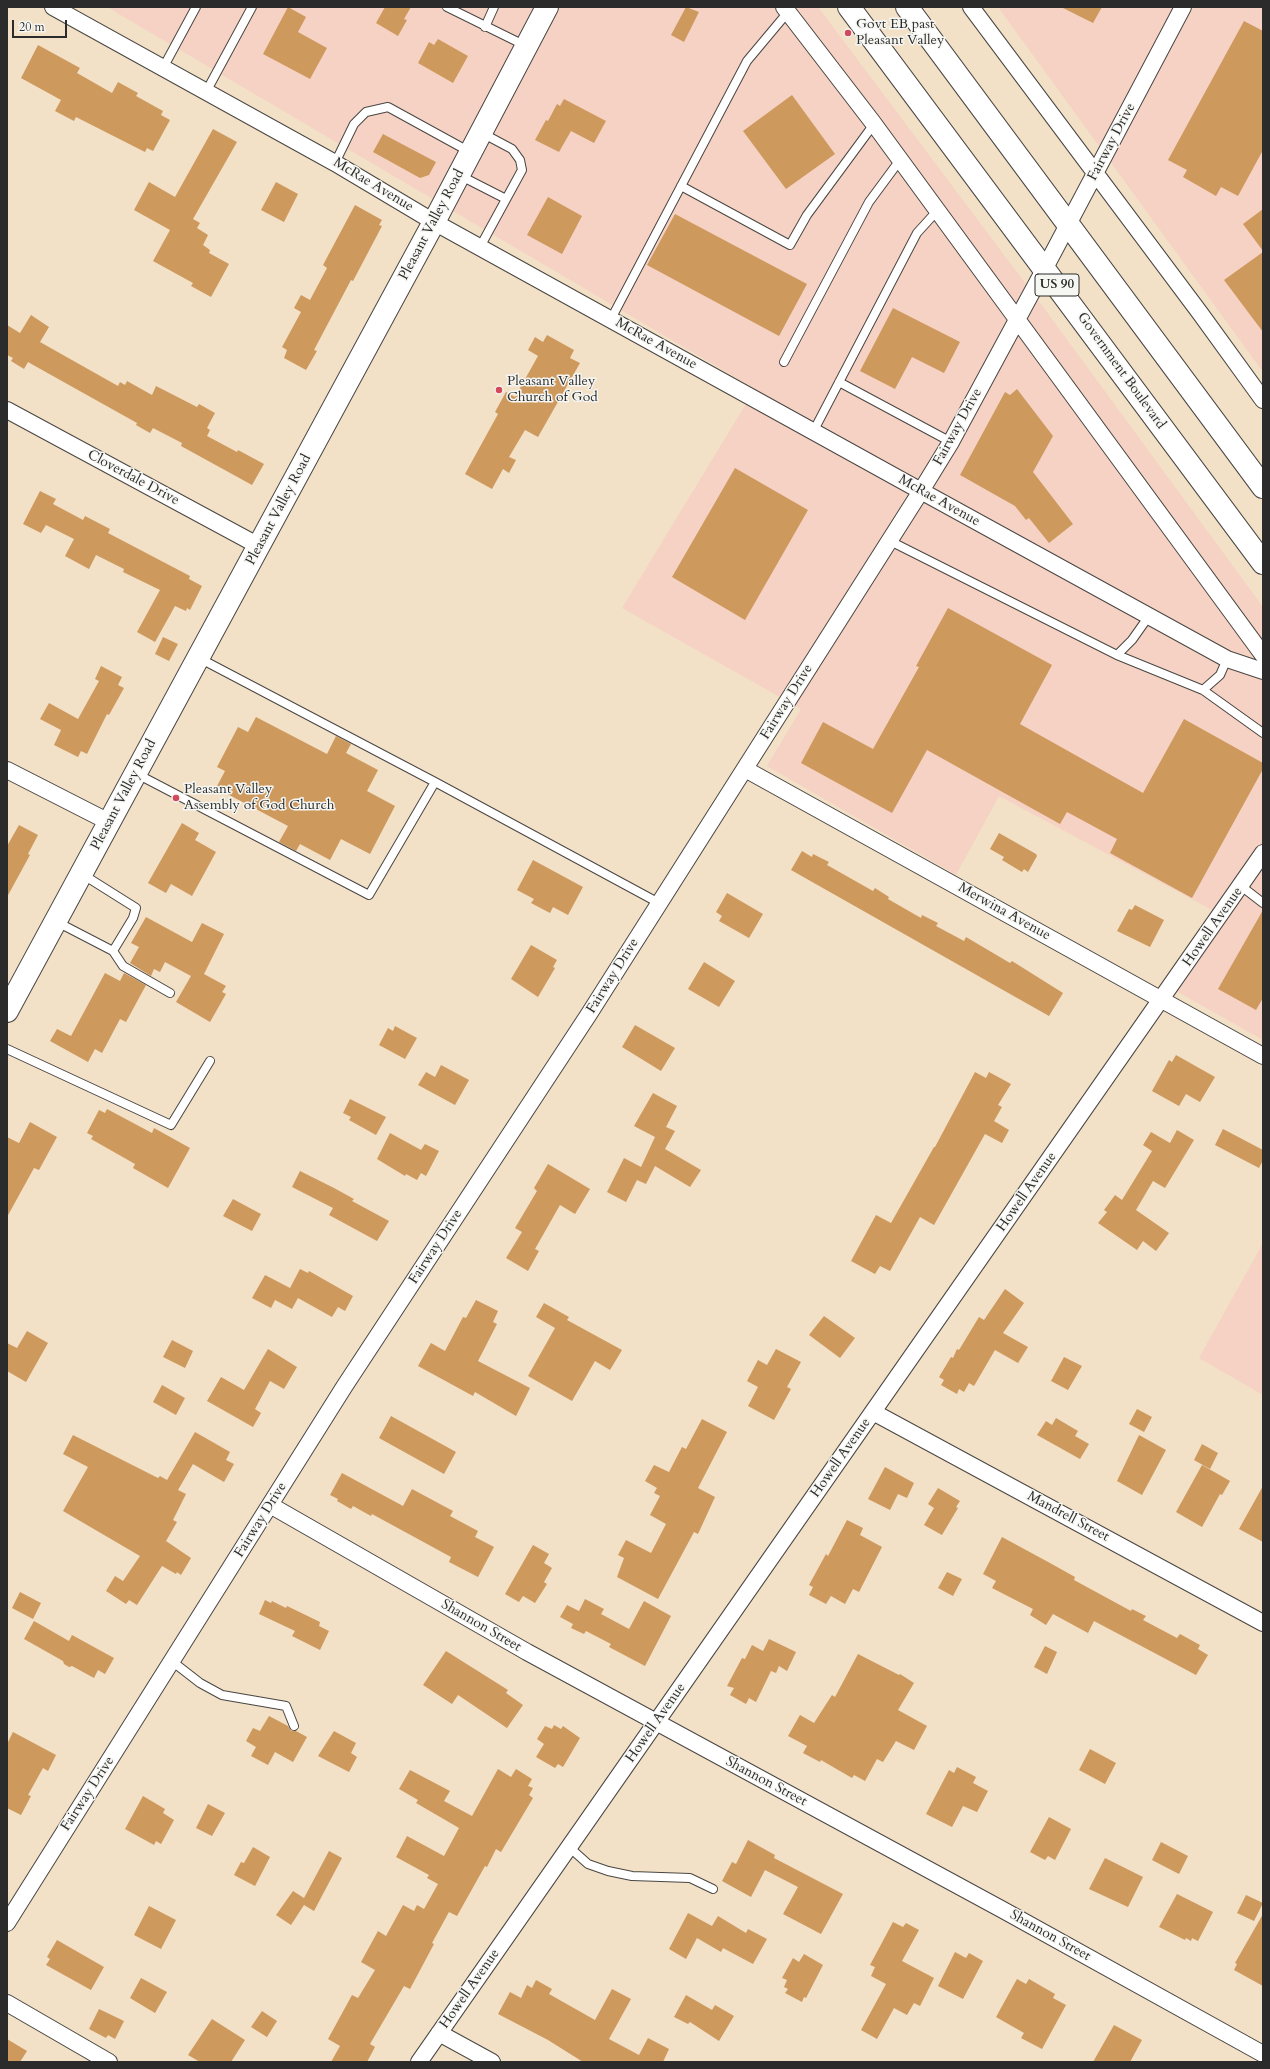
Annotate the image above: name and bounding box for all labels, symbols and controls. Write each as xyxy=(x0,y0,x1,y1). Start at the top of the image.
scale bar xyxy=(14,12,69,38)
place label: Govt EB past Pleasant Valley xyxy=(856,17,944,50)
text: 20 m xyxy=(19,19,45,35)
marker: Govt EB past Pleasant Valley xyxy=(843,28,853,38)
street label: Fairway Drive xyxy=(1085,100,1139,184)
street label: McRae Avenue xyxy=(330,154,416,216)
street label: Pleasant Valley Road xyxy=(396,167,468,283)
road number: US 90 xyxy=(1035,274,1079,296)
street label: Government Boulevard xyxy=(1073,309,1169,433)
street label: McRae Avenue xyxy=(612,315,700,373)
place label: Pleasant Valley Church of God xyxy=(507,374,598,406)
marker: Pleasant Valley Church of God xyxy=(494,385,504,395)
street label: Fairway Drive xyxy=(930,386,986,468)
street label: Cloverdale Drive xyxy=(84,447,182,509)
street label: Pleasant Valley Road xyxy=(243,452,315,568)
street label: McRae Avenue xyxy=(895,472,983,530)
street label: Fairway Drive xyxy=(757,661,817,743)
street label: Pleasant Valley Road xyxy=(88,737,160,853)
place label: Pleasant Valley Assembly of God Church xyxy=(184,782,334,814)
marker: Pleasant Valley Assembly of God Church xyxy=(171,793,181,803)
street label: Merwina Avenue xyxy=(955,880,1053,944)
street label: Howell Avenue xyxy=(1179,884,1247,970)
street label: Fairway Drive xyxy=(583,935,643,1017)
street label: Howell Avenue xyxy=(993,1149,1061,1235)
street label: Fairway Drive xyxy=(406,1207,466,1287)
street label: Howell Avenue xyxy=(807,1415,875,1501)
street label: Fairway Drive xyxy=(231,1479,291,1561)
street label: Mandrell Street xyxy=(1024,1488,1112,1546)
street label: Shannon Street xyxy=(438,1596,524,1656)
street label: Howell Avenue xyxy=(622,1680,690,1766)
street label: Fairway Drive xyxy=(58,1754,118,1834)
street label: Shannon Street xyxy=(722,1754,810,1810)
street label: Shannon Street xyxy=(1007,1907,1093,1965)
street label: Howell Avenue xyxy=(436,1946,504,2032)

